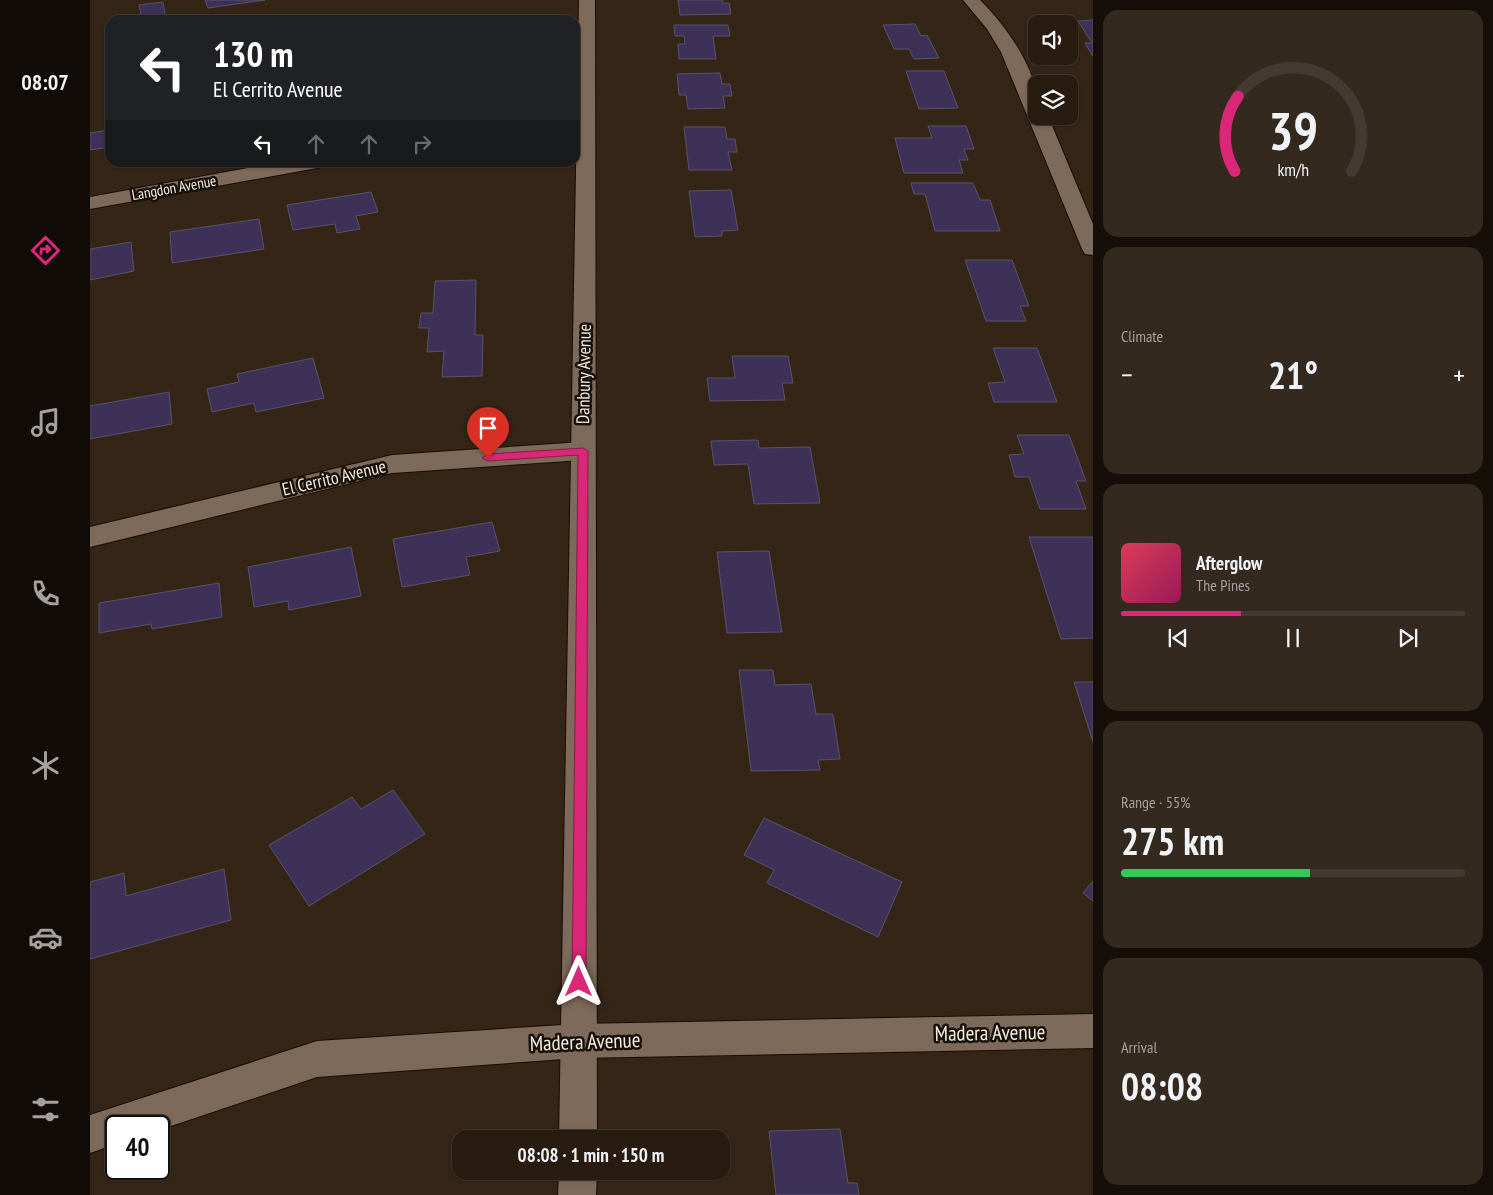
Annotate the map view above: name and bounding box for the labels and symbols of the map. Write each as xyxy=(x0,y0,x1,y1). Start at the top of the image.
street label: Langdon Avenue xyxy=(130,171,218,204)
street label: Danbury Avenue xyxy=(571,324,596,424)
pin xyxy=(467,407,509,458)
street label: El Cerrito Avenue xyxy=(280,454,388,501)
position arrow xyxy=(552,955,604,1007)
street label: Madera Avenue xyxy=(934,1018,1046,1047)
street label: Madera Avenue xyxy=(529,1026,641,1057)
speed limit sign: 40 xyxy=(105,1115,170,1180)

